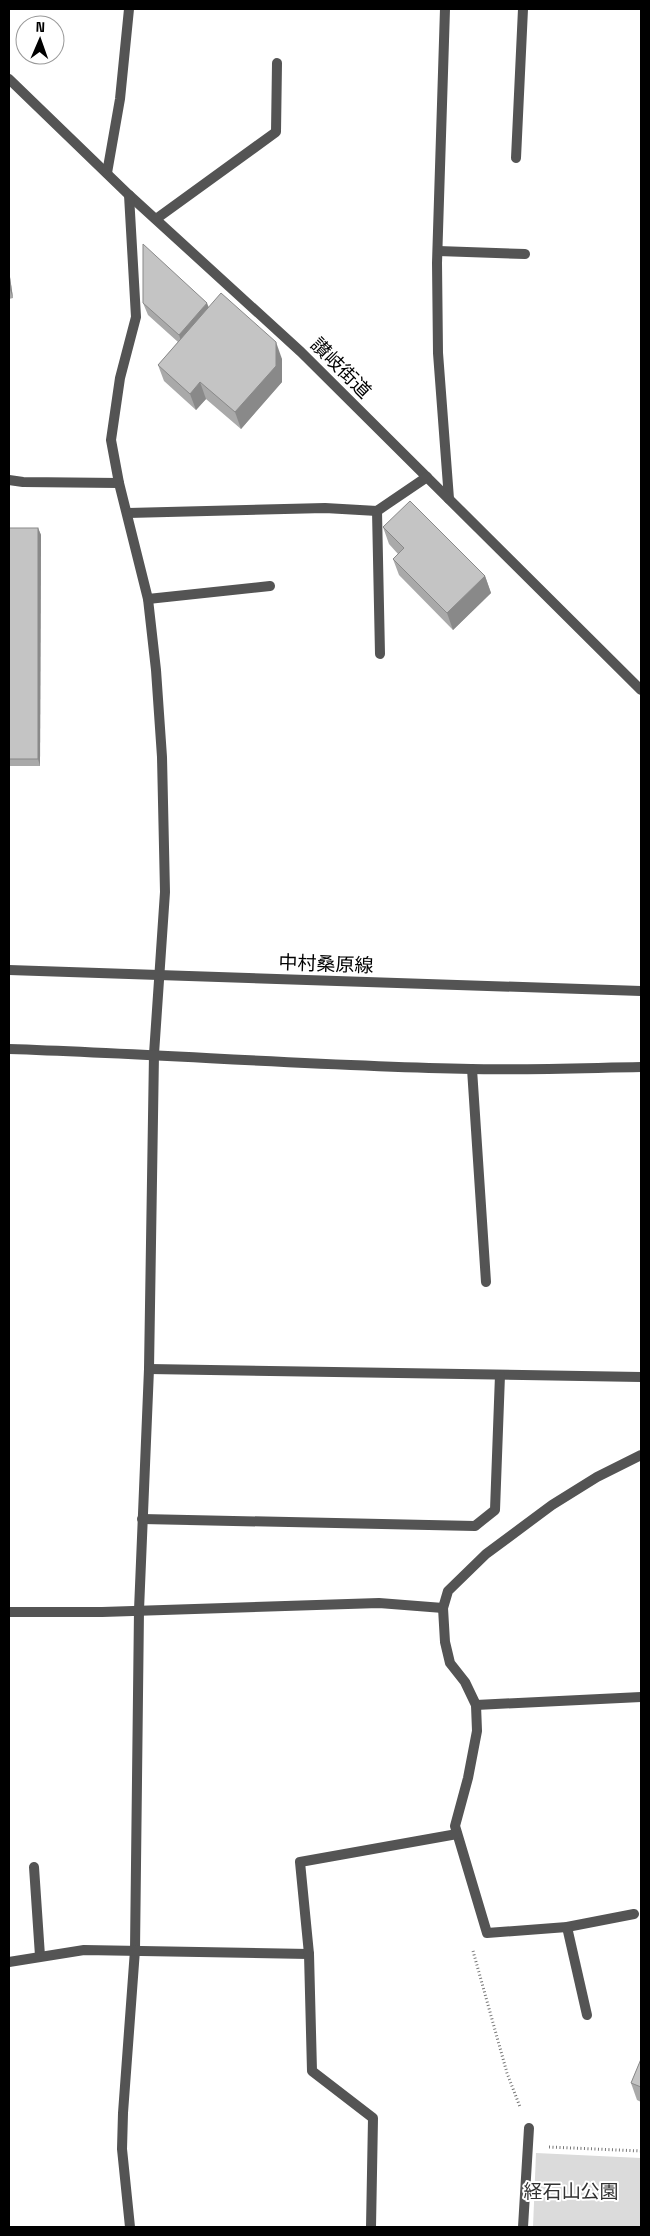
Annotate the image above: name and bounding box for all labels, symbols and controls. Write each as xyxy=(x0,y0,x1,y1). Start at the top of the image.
north arrow xyxy=(15,15,65,65)
text: N xyxy=(35,18,45,36)
street label: 讃岐街道 xyxy=(305,332,377,404)
street label: 中村桑原線 xyxy=(278,950,374,978)
park label: 経石山公園 xyxy=(523,2179,619,2204)

